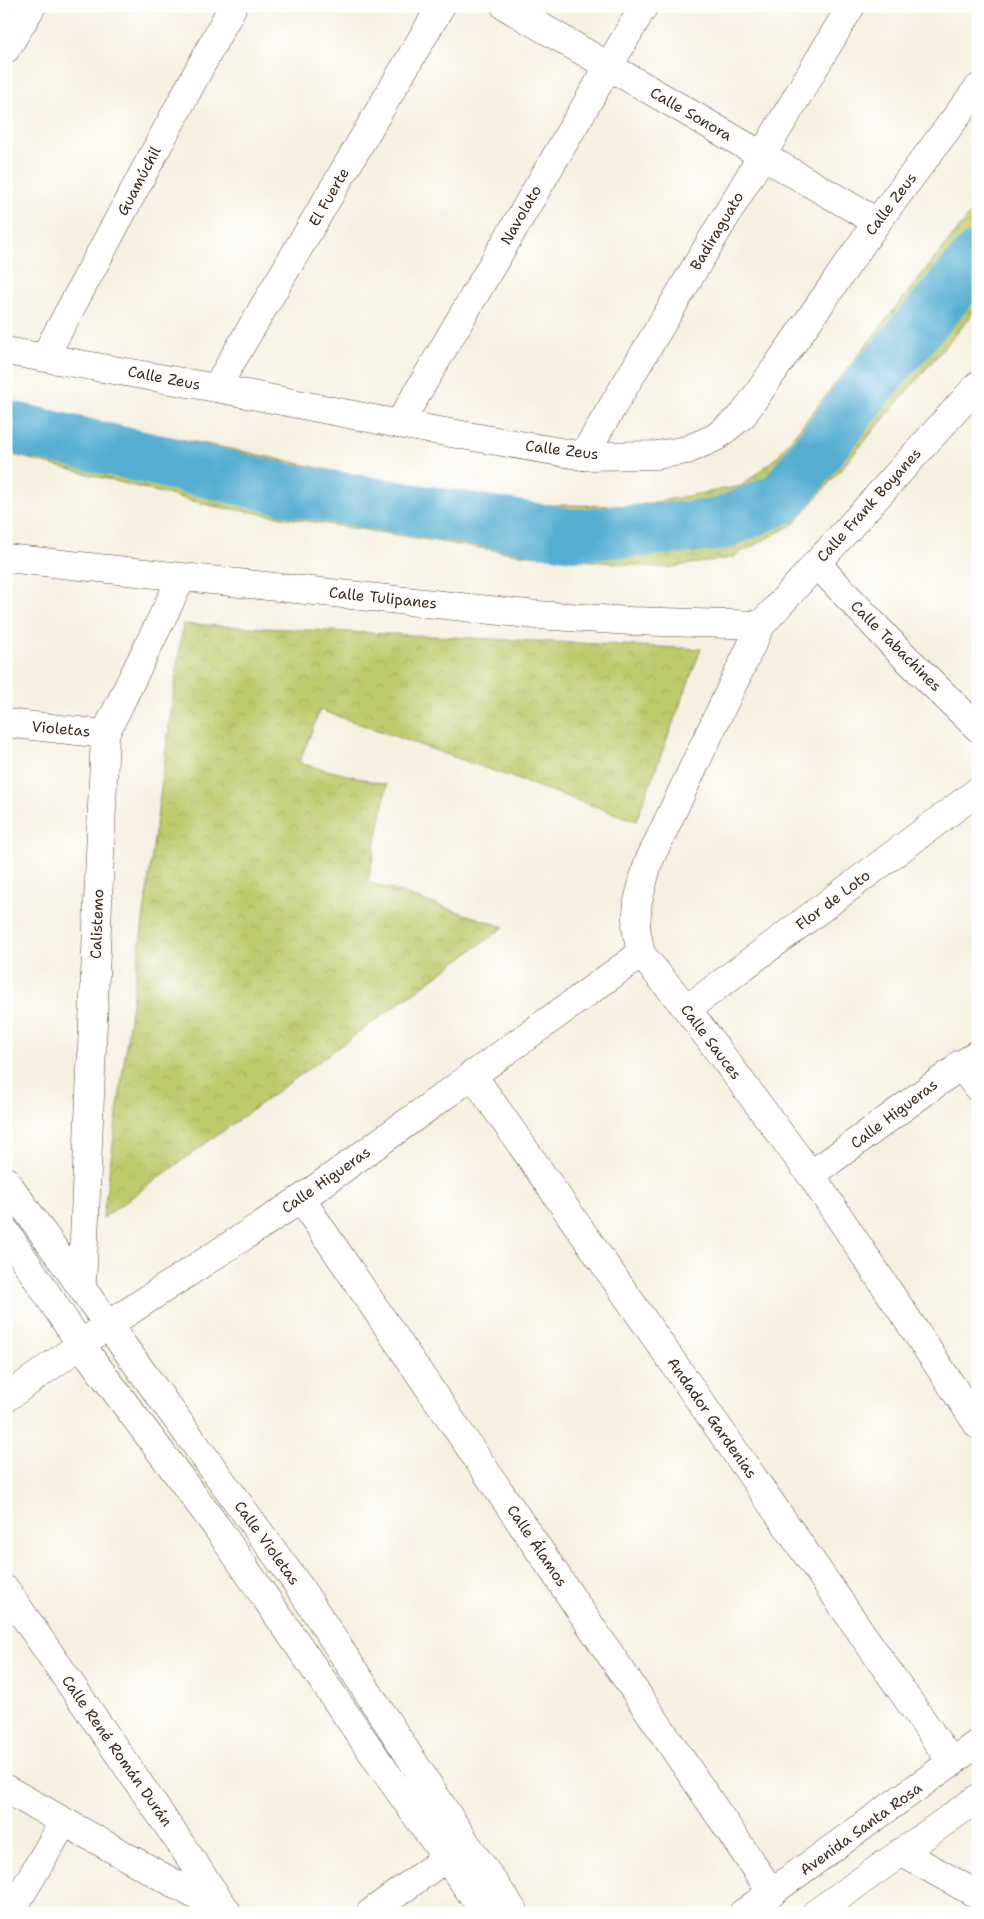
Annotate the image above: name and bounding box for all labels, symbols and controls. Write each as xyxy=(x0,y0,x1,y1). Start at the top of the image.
street label: Calle Sonora xyxy=(646,82,736,146)
street label: Guamúchil xyxy=(112,142,166,219)
street label: El Fuerte xyxy=(304,164,354,230)
street label: Calle Zeus xyxy=(861,169,921,239)
street label: Navolato xyxy=(496,182,546,248)
street label: Badiraguato xyxy=(686,188,748,274)
street label: Calle Zeus xyxy=(126,361,202,395)
street label: Calle Zeus xyxy=(524,436,600,464)
street label: Calle Frank Boyanes xyxy=(812,444,926,566)
street label: Calle Tulipanes xyxy=(328,582,438,614)
street label: Calle Tabachines xyxy=(846,596,946,696)
street label: Violetas xyxy=(31,716,91,742)
street label: Flor de Loto xyxy=(792,865,874,935)
street label: Calistemo xyxy=(86,889,108,959)
street label: Calle Sauces xyxy=(676,1000,746,1084)
street label: Calle Higueras xyxy=(846,1075,942,1153)
street label: Calle Higueras xyxy=(278,1142,374,1218)
street label: Andador Gardenias xyxy=(663,1353,761,1483)
street label: Calle Violetas xyxy=(230,1497,304,1589)
street label: Calle Álamos xyxy=(502,1501,573,1591)
street label: Calle René Román Durán xyxy=(57,1671,177,1831)
street label: Avenida Santa Rosa xyxy=(796,1778,927,1880)

